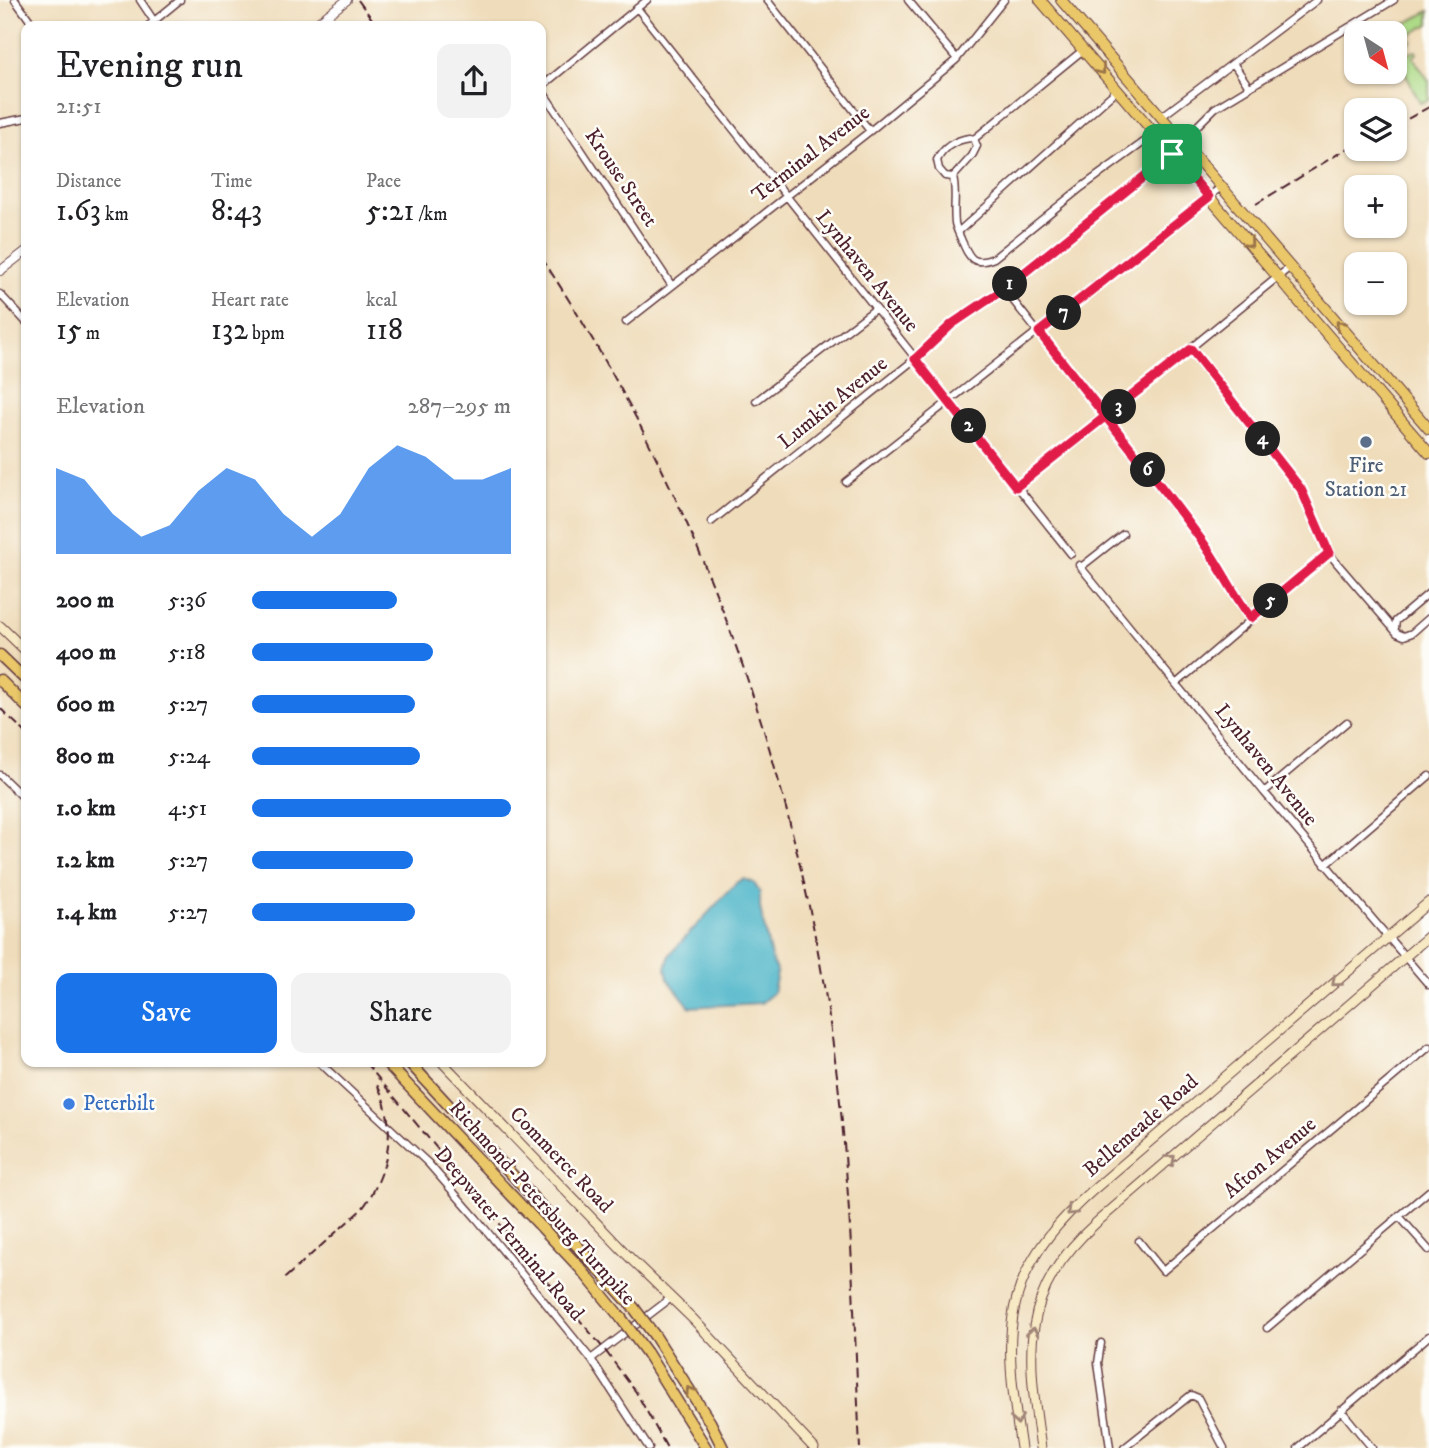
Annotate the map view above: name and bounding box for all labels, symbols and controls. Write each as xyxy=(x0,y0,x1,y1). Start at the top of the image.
north arrow xyxy=(1344,21,1407,84)
map controls xyxy=(1344,21,1407,315)
text: Evening run xyxy=(56,42,243,90)
button: share xyxy=(437,44,511,118)
one-way arrow xyxy=(1093,62,1105,75)
text: 21:51 xyxy=(56,92,102,121)
button: layers xyxy=(1344,98,1407,161)
street label: Terminal Avenue xyxy=(747,100,875,208)
street label: Krouse Street xyxy=(579,124,663,232)
pin xyxy=(1142,124,1202,184)
icon: arrive xyxy=(1153,135,1191,173)
text: Distance xyxy=(56,170,121,193)
text: Time xyxy=(211,170,252,193)
text: Pace xyxy=(366,170,401,193)
button: + xyxy=(1344,175,1407,238)
text: 1.63 xyxy=(56,193,101,230)
text: 8:43 xyxy=(211,193,262,230)
text: 5:21 xyxy=(366,193,415,230)
text: km xyxy=(101,203,129,226)
text: /km xyxy=(415,203,447,226)
street label: Lynhaven Avenue xyxy=(810,205,924,338)
one-way arrow xyxy=(1241,235,1253,248)
button: − xyxy=(1344,252,1407,315)
pin: 1 xyxy=(992,266,1028,302)
text: 1 xyxy=(1006,272,1013,295)
text: Elevation xyxy=(56,289,130,312)
text: Heart rate xyxy=(211,289,289,312)
text: kcal xyxy=(366,289,397,312)
pin: 7 xyxy=(1046,296,1082,330)
text: 7 xyxy=(1058,301,1069,324)
text: 15 xyxy=(56,312,82,349)
text: 132 xyxy=(211,312,248,349)
text: 118 xyxy=(366,312,403,349)
one-way arrow xyxy=(1336,320,1348,333)
text: m xyxy=(82,322,100,345)
text: bpm xyxy=(248,322,285,345)
street label: Lumkin Avenue xyxy=(773,351,893,455)
pin: 3 xyxy=(1102,390,1136,424)
text: Elevation xyxy=(56,392,145,421)
text: 287–295 m xyxy=(408,392,511,421)
text: 3 xyxy=(1115,395,1122,418)
pin: 2 xyxy=(951,408,986,444)
text: 2 xyxy=(964,414,973,437)
pin: 4 xyxy=(1246,422,1280,457)
text: 4 xyxy=(1257,427,1268,450)
marker: Fire Station 21 xyxy=(1358,434,1374,450)
pin: 6 xyxy=(1130,452,1166,488)
place label: Fire Station 21 xyxy=(1325,453,1407,503)
text: 6 xyxy=(1143,458,1152,481)
pin: 5 xyxy=(1254,584,1288,618)
text: 200 m xyxy=(56,586,114,615)
text: 5:36 xyxy=(168,586,206,615)
text: 5 xyxy=(1266,589,1275,612)
text: 400 m xyxy=(56,638,116,667)
text: 5:18 xyxy=(168,638,205,667)
text: 600 m xyxy=(56,690,115,719)
text: 5:27 xyxy=(168,690,208,719)
street label: Lynhaven Avenue xyxy=(1209,699,1323,832)
text: 800 m xyxy=(56,742,114,771)
text: 5:24 xyxy=(168,742,210,771)
text: 1.0 km xyxy=(56,794,116,823)
text: 4:51 xyxy=(168,794,207,823)
text: 1.2 km xyxy=(56,846,115,875)
text: 5:27 xyxy=(168,846,208,875)
text: 1.4 km xyxy=(56,898,117,927)
text: 5:27 xyxy=(168,898,208,927)
button: Save xyxy=(56,973,277,1053)
button: Share xyxy=(291,973,511,1053)
one-way arrow xyxy=(1331,974,1344,986)
street label: Bellemeade Road xyxy=(1078,1069,1204,1183)
place label: Peterbilt xyxy=(83,1091,155,1117)
street label: Richmond-Petersburg Turnpike xyxy=(443,1095,641,1311)
marker: Peterbilt xyxy=(61,1096,77,1112)
street label: Commerce Road xyxy=(504,1101,619,1219)
street label: Afton Avenue xyxy=(1218,1112,1322,1204)
street label: Deepwater Terminal Road xyxy=(429,1142,590,1327)
one-way arrow xyxy=(1163,1155,1176,1167)
one-way arrow xyxy=(1066,1202,1079,1215)
one-way arrow xyxy=(1025,1326,1040,1338)
one-way arrow xyxy=(685,1386,698,1399)
one-way arrow xyxy=(1009,1414,1024,1426)

